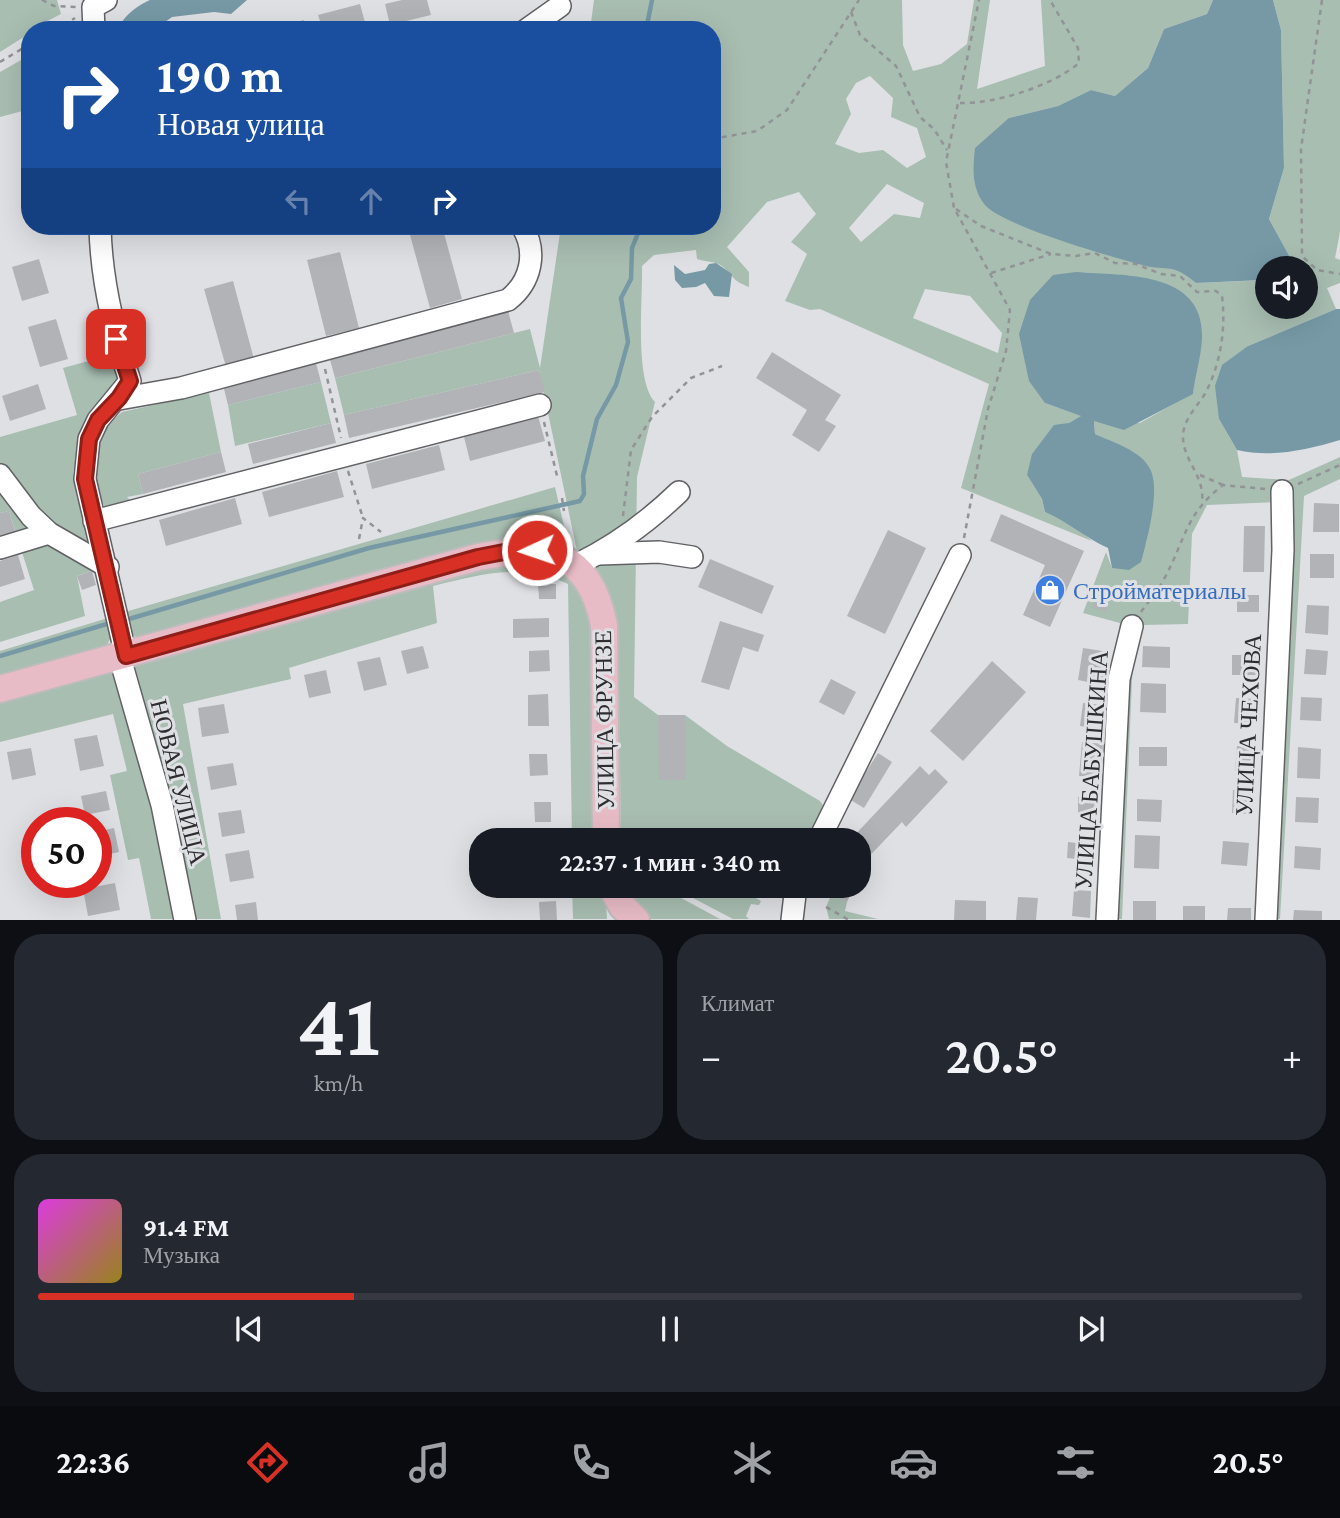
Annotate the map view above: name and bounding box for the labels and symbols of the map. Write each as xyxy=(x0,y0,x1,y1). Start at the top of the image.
pin xyxy=(86,309,146,369)
position arrow xyxy=(500,513,574,587)
shop icon: Стройматериалы xyxy=(1033,573,1067,607)
place label: Стройматериалы xyxy=(1073,577,1246,604)
street label: УЛИЦА ФРУНЗЕ xyxy=(589,630,619,810)
street label: УЛИЦА ЧЕХОВА xyxy=(1230,632,1266,817)
street label: УЛИЦА БАБУШКИНА xyxy=(1069,649,1113,891)
street label: НОВАЯ УЛИЦА xyxy=(145,696,213,868)
speed limit sign: 50 xyxy=(21,807,112,898)

